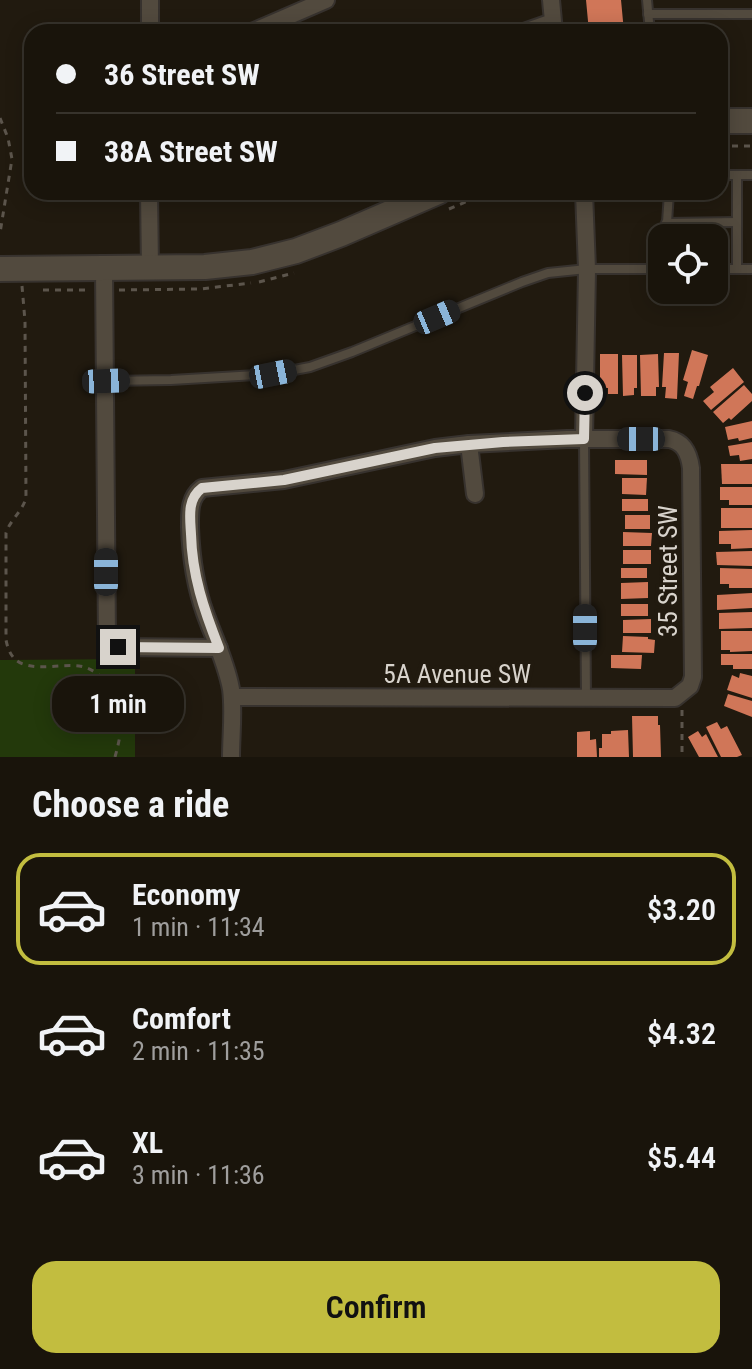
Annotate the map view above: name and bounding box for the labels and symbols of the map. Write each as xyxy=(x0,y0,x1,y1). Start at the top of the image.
car xyxy=(410,297,464,337)
car xyxy=(247,358,299,390)
car xyxy=(82,368,130,394)
route start xyxy=(567,375,603,411)
car xyxy=(617,427,665,451)
street label: 35 Street SW xyxy=(653,505,683,637)
car xyxy=(94,548,118,596)
car xyxy=(573,604,597,652)
route end xyxy=(100,629,136,665)
street label: 5A Avenue SW xyxy=(383,659,531,689)
callout: 1 min xyxy=(52,675,184,731)

